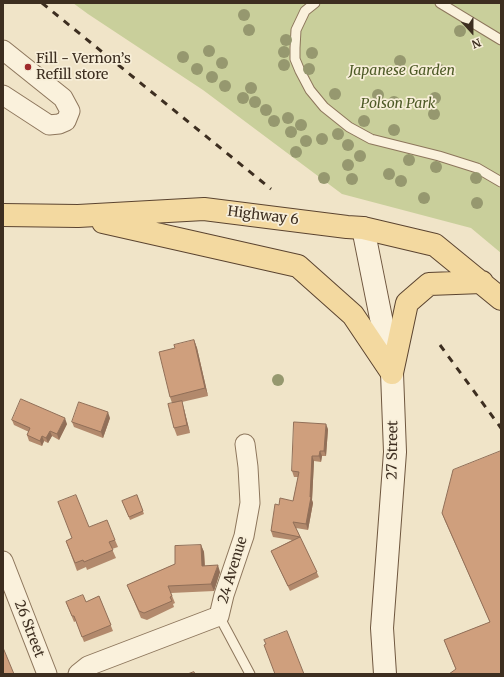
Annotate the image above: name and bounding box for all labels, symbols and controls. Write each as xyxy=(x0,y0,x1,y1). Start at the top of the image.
north arrow xyxy=(452,12,492,52)
text: N xyxy=(470,35,483,51)
place label: Fill - Vernon’s Refill store xyxy=(36,51,131,84)
marker: Fill - Vernon’s Refill store xyxy=(23,62,33,72)
park label: Japanese Garden xyxy=(349,63,455,79)
park label: Polson Park xyxy=(361,96,435,112)
street label: Highway 6 xyxy=(226,203,300,229)
street label: 27 Street xyxy=(384,420,402,480)
street label: 24 Avenue xyxy=(215,535,251,605)
street label: 26 Street xyxy=(10,598,48,660)

